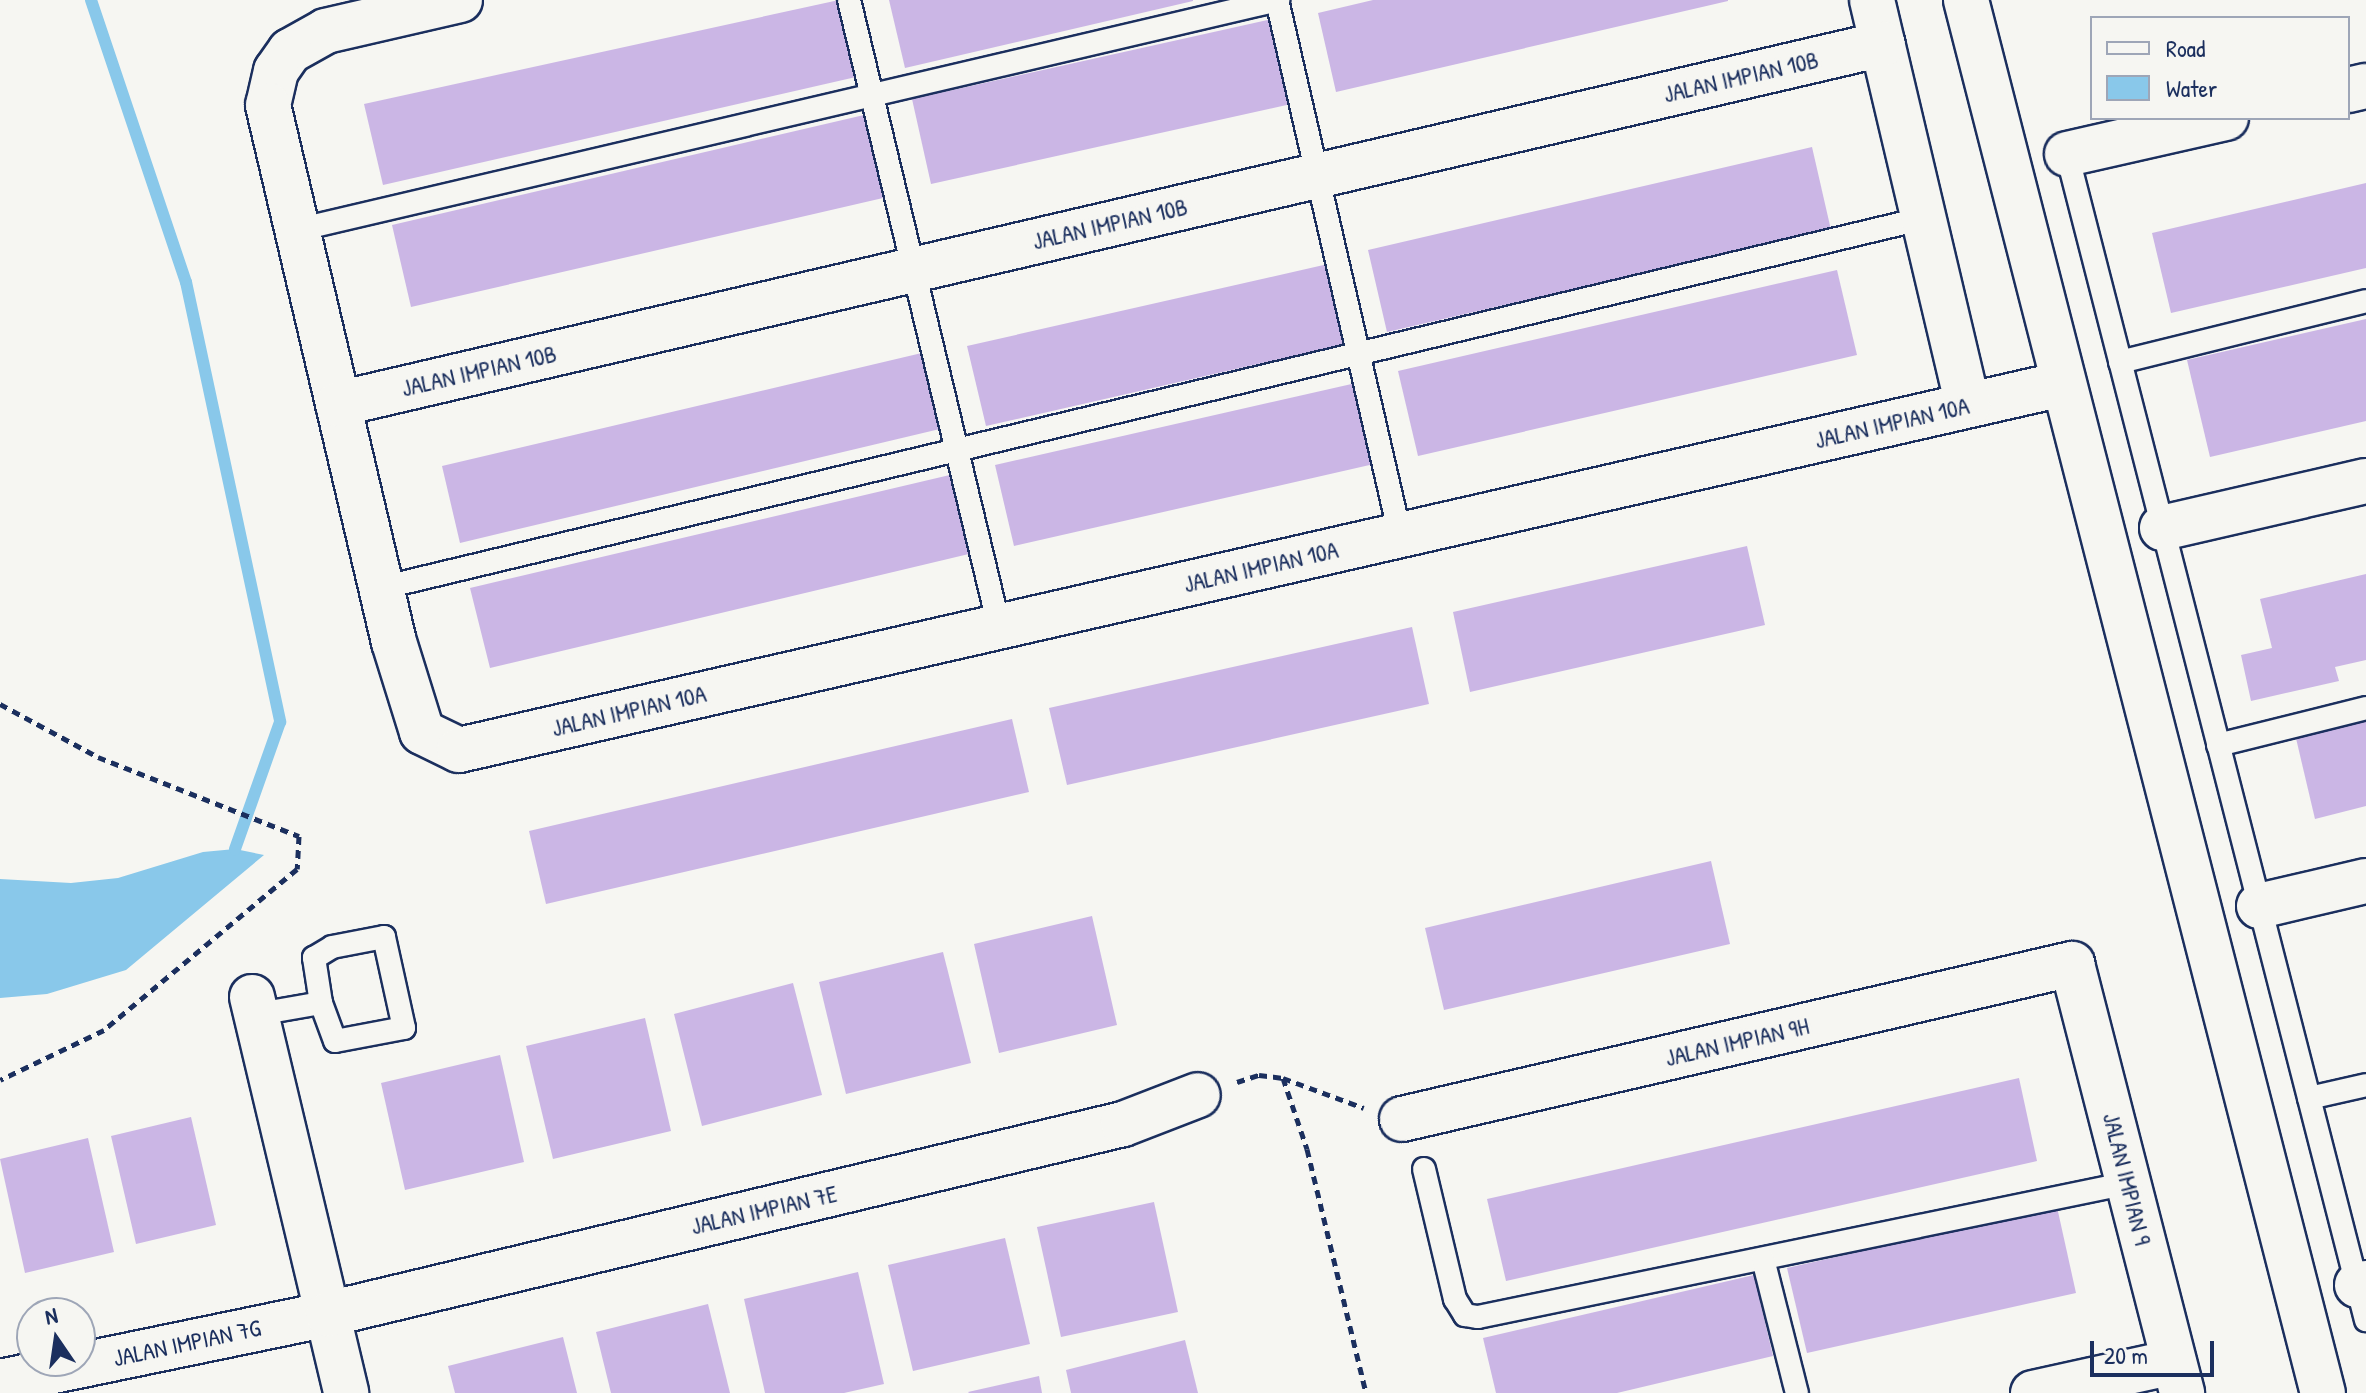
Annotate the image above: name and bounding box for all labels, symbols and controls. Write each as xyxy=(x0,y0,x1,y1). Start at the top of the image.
legend xyxy=(2090,16,2350,120)
text: Road xyxy=(2166,32,2205,64)
street label: JALAN IMPIAN 10B xyxy=(1661,45,1821,109)
text: Water xyxy=(2166,72,2217,104)
street label: JALAN IMPIAN 10B xyxy=(1030,192,1190,256)
street label: JALAN IMPIAN 10B xyxy=(399,339,559,403)
street label: JALAN IMPIAN 10A xyxy=(1812,391,1972,455)
street label: JALAN IMPIAN 10A xyxy=(1181,535,1341,599)
street label: JALAN IMPIAN 10A xyxy=(549,679,709,743)
street label: JALAN IMPIAN 9H xyxy=(1662,1011,1812,1073)
street label: JALAN IMPIAN 9 xyxy=(2097,1110,2157,1248)
street label: JALAN IMPIAN 7E xyxy=(688,1179,840,1241)
north arrow xyxy=(16,1297,96,1377)
text: N xyxy=(42,1300,60,1331)
street label: JALAN IMPIAN 7G xyxy=(111,1313,263,1373)
scale bar xyxy=(2094,1325,2218,1375)
text: 20 m xyxy=(2104,1339,2148,1371)

